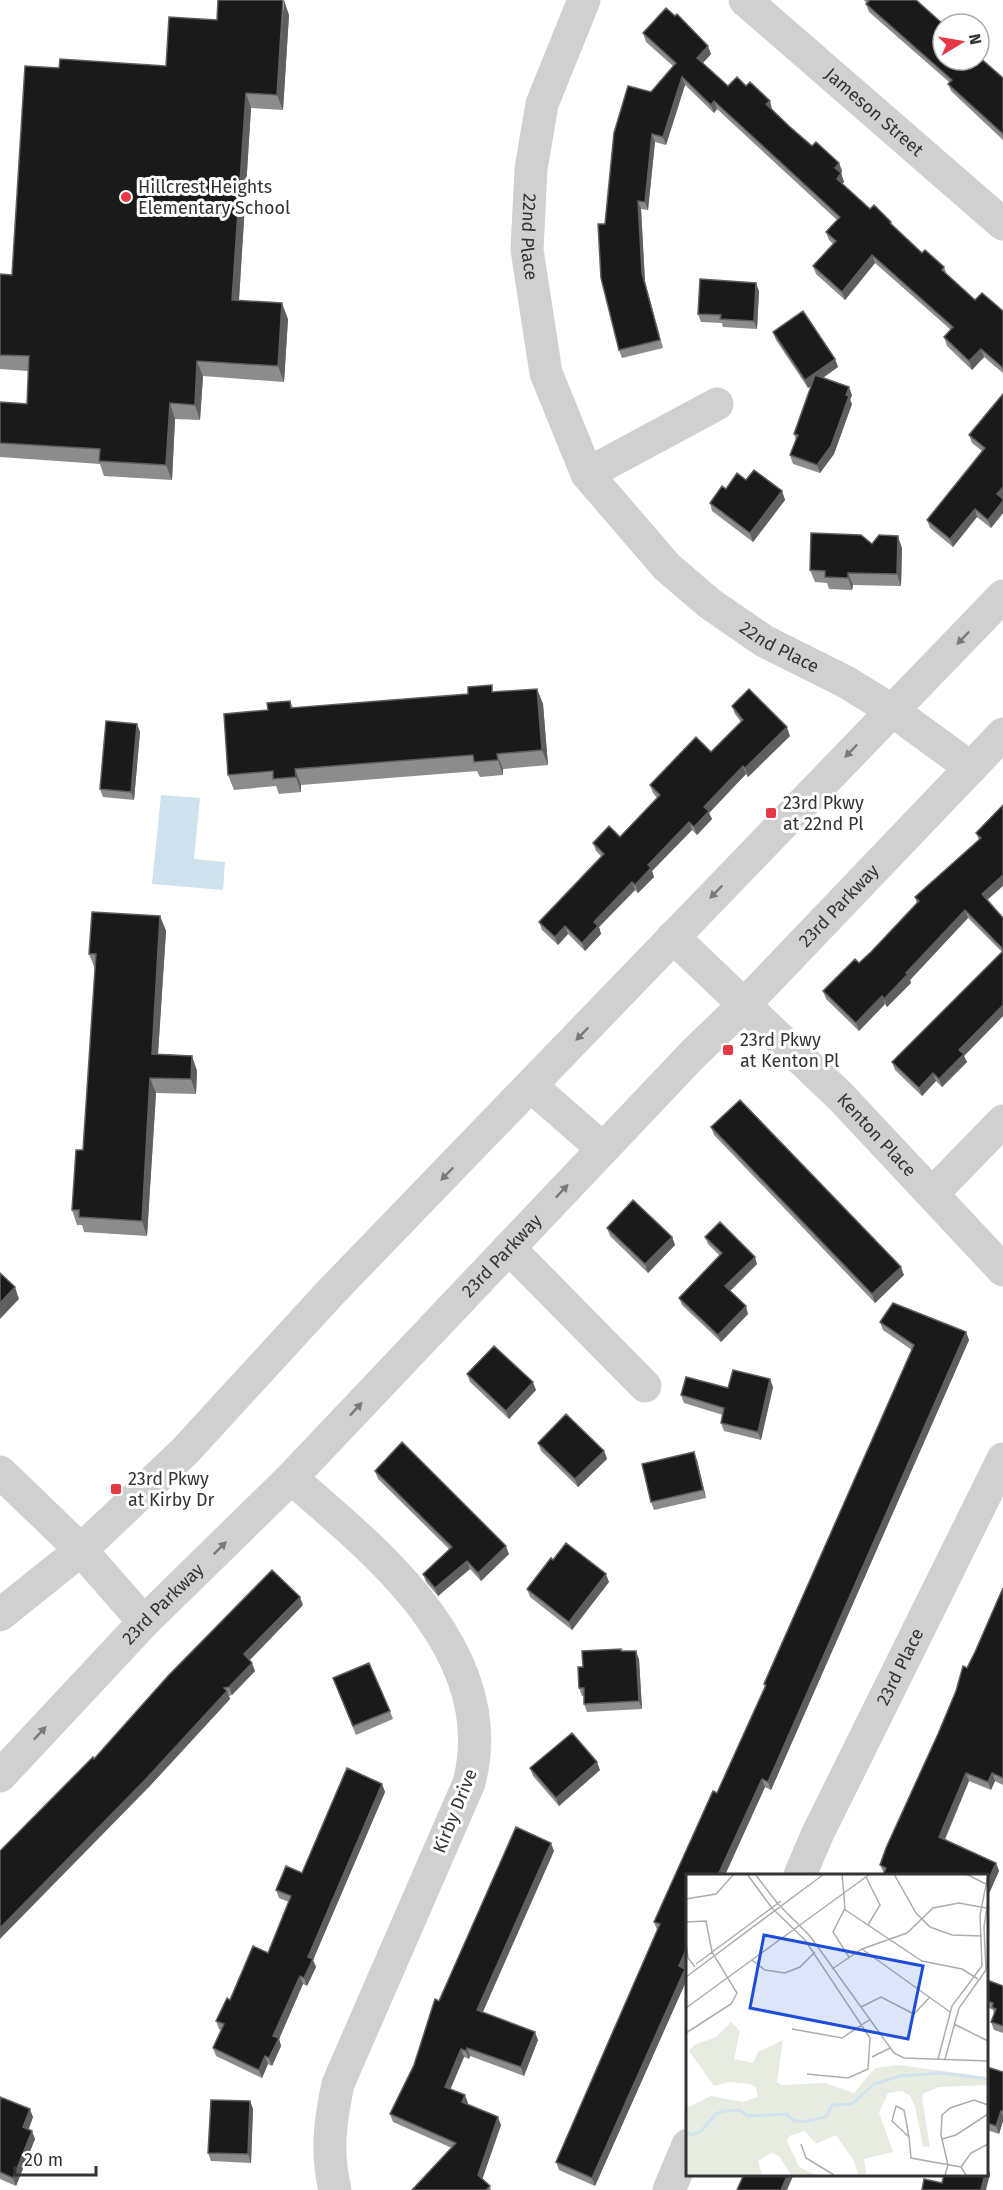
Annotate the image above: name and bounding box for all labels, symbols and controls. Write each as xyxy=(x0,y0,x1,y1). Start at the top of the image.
north arrow xyxy=(931,12,991,72)
text: N xyxy=(965,32,986,46)
street label: Jameson Street xyxy=(820,63,928,161)
place label: Hillcrest Heights Elementary School xyxy=(138,176,290,219)
marker: Hillcrest Heights Elementary School xyxy=(119,190,133,204)
street label: 22nd Place xyxy=(516,193,543,282)
street label: 22nd Place xyxy=(735,617,823,678)
one-way arrow xyxy=(956,631,970,645)
one-way arrow xyxy=(844,744,858,759)
place label: 23rd Pkwy at 22nd Pl xyxy=(783,792,864,835)
marker: 23rd Pkwy at 22nd Pl xyxy=(764,806,778,820)
street label: 23rd Parkway xyxy=(794,860,884,952)
one-way arrow xyxy=(709,885,723,900)
one-way arrow xyxy=(575,1026,589,1041)
place label: 23rd Pkwy at Kenton Pl xyxy=(740,1029,839,1072)
marker: 23rd Pkwy at Kenton Pl xyxy=(721,1043,735,1057)
street label: Kenton Place xyxy=(832,1089,921,1181)
one-way arrow xyxy=(440,1167,454,1181)
one-way arrow xyxy=(555,1185,569,1199)
street label: 23rd Parkway xyxy=(457,1209,546,1302)
one-way arrow xyxy=(349,1402,362,1417)
place label: 23rd Pkwy at Kirby Dr xyxy=(128,1468,215,1511)
marker: 23rd Pkwy at Kirby Dr xyxy=(109,1482,123,1496)
one-way arrow xyxy=(212,1542,226,1556)
street label: 23rd Parkway xyxy=(118,1559,208,1649)
street label: 23rd Place xyxy=(872,1625,928,1709)
one-way arrow xyxy=(33,1726,47,1741)
street label: Kirby Drive xyxy=(428,1766,482,1856)
inset map xyxy=(686,1874,988,2175)
scale bar xyxy=(15,2139,96,2177)
text: 20 m xyxy=(24,2149,63,2171)

